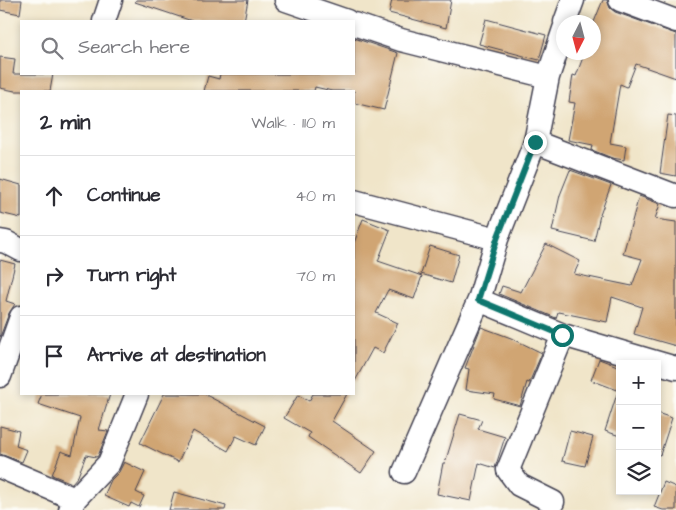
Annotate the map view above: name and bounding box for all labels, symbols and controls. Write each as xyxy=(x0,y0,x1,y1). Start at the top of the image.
north arrow xyxy=(556,15,601,60)
search box xyxy=(20,20,355,75)
icon: search xyxy=(38,34,66,62)
text: Search here xyxy=(78,34,190,61)
text: 2 min xyxy=(40,108,90,137)
text: Walk · 110 m xyxy=(251,112,335,134)
route end xyxy=(524,131,547,154)
icon: ahead xyxy=(40,182,68,210)
text: Continue xyxy=(87,182,161,209)
text: 40 m xyxy=(295,185,335,207)
icon: right xyxy=(40,262,68,290)
text: Turn right xyxy=(87,262,176,289)
text: 70 m xyxy=(296,265,335,287)
route start xyxy=(551,324,574,347)
icon: arrive xyxy=(40,342,68,370)
text: Arrive at destination xyxy=(87,342,266,369)
map controls xyxy=(616,360,661,495)
button: + xyxy=(616,360,661,405)
button: − xyxy=(616,405,661,450)
button: layers xyxy=(616,450,661,495)

